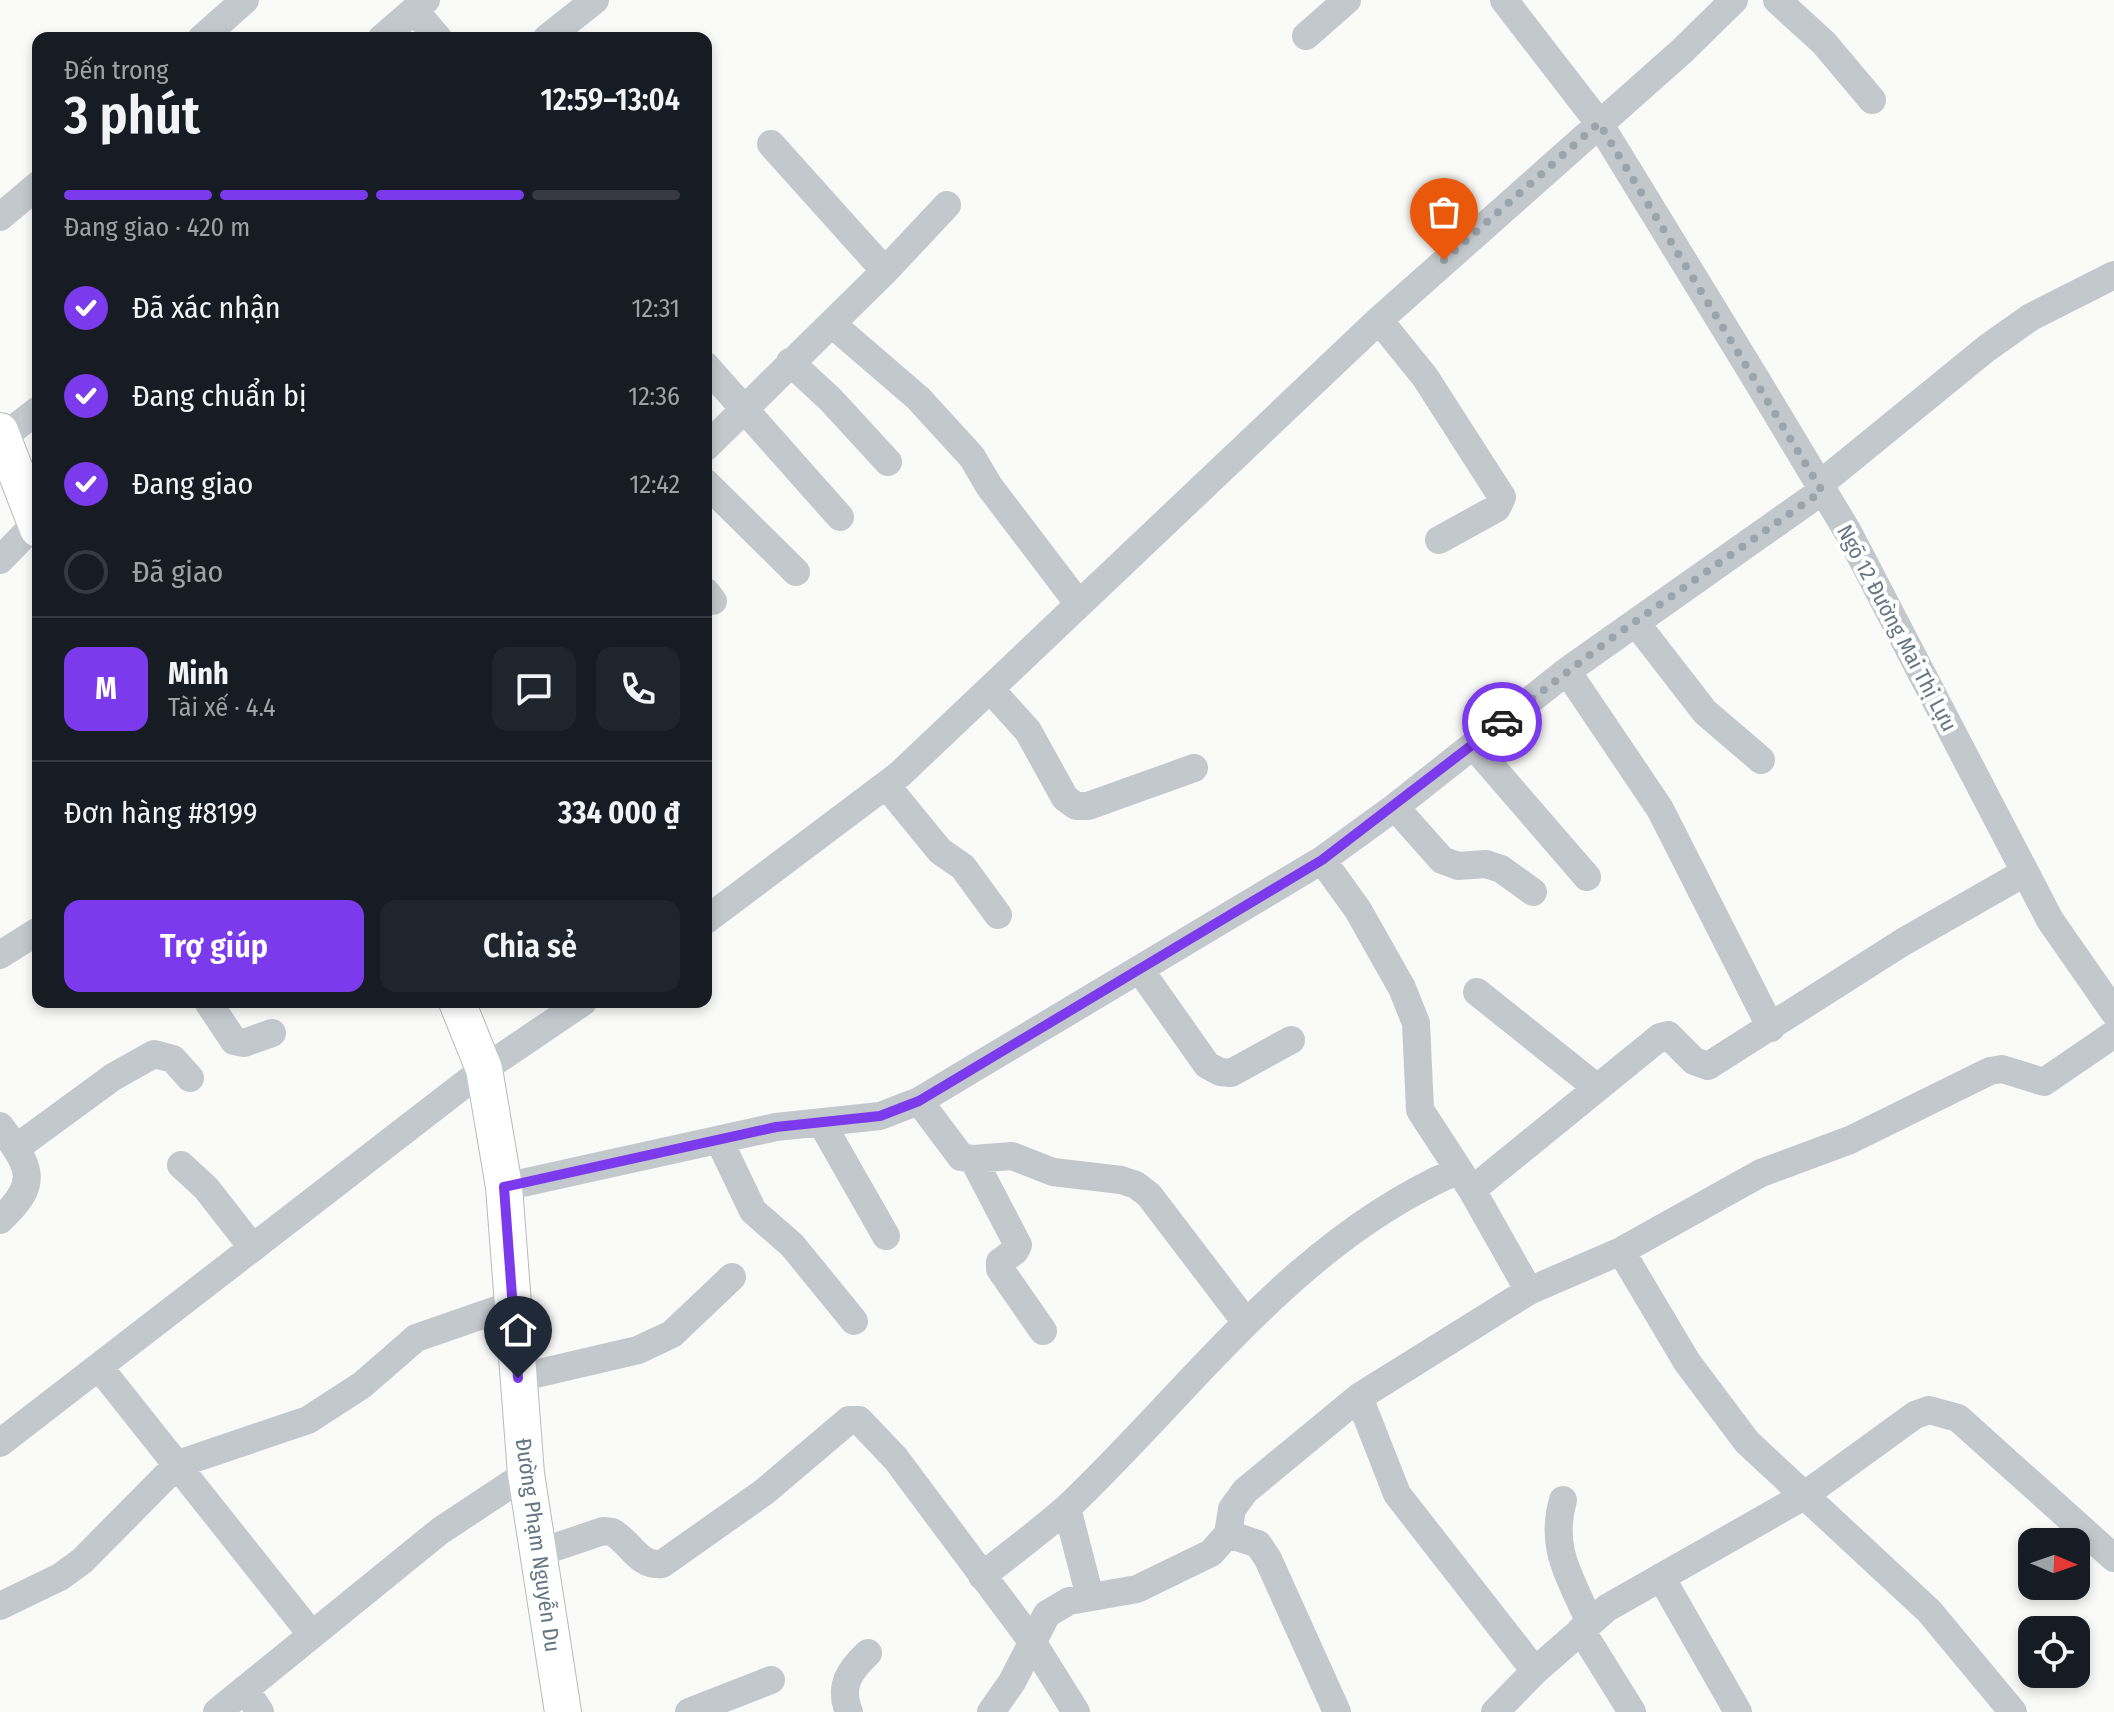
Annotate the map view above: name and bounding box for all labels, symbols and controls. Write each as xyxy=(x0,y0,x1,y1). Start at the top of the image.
text: Đến trong xyxy=(64,55,169,86)
text: 12:59–13:04 xyxy=(541,82,680,118)
text: 3 phút xyxy=(64,84,200,147)
pin xyxy=(1410,178,1478,260)
icon: bag xyxy=(1422,190,1466,234)
text: Đang giao · 420 m xyxy=(64,212,250,243)
icon: check xyxy=(64,286,108,330)
text: Đã xác nhận xyxy=(132,290,281,326)
text: 12:31 xyxy=(631,293,680,324)
icon: check xyxy=(64,374,108,418)
text: Đang chuẩn bị xyxy=(132,378,307,414)
text: 12:36 xyxy=(628,381,680,412)
icon: check xyxy=(64,462,108,506)
text: Đang giao xyxy=(132,466,253,502)
text: 12:42 xyxy=(629,469,680,500)
street label: Ngõ 12 Đường Mai Thị Lựu xyxy=(1831,520,1963,736)
text: Đã giao xyxy=(132,554,223,590)
button: chat xyxy=(492,647,576,731)
button: phone xyxy=(596,647,680,731)
text: Minh xyxy=(168,656,229,692)
text: M xyxy=(95,671,117,707)
courier xyxy=(1462,682,1542,762)
text: Tài xế · 4.4 xyxy=(168,692,276,723)
icon: car xyxy=(1480,700,1524,744)
text: Đơn hàng #8199 xyxy=(64,795,258,831)
text: 334 000 ₫ xyxy=(558,795,680,831)
button: Trợ giúp xyxy=(64,900,364,992)
button: Chia sẻ xyxy=(380,900,680,992)
pin xyxy=(484,1296,552,1378)
icon: home xyxy=(496,1308,540,1352)
street label: Đường Phạm Nguyễn Du xyxy=(510,1436,566,1654)
north arrow xyxy=(2018,1528,2090,1600)
map controls xyxy=(2018,1528,2090,1688)
button: locate xyxy=(2018,1616,2090,1688)

